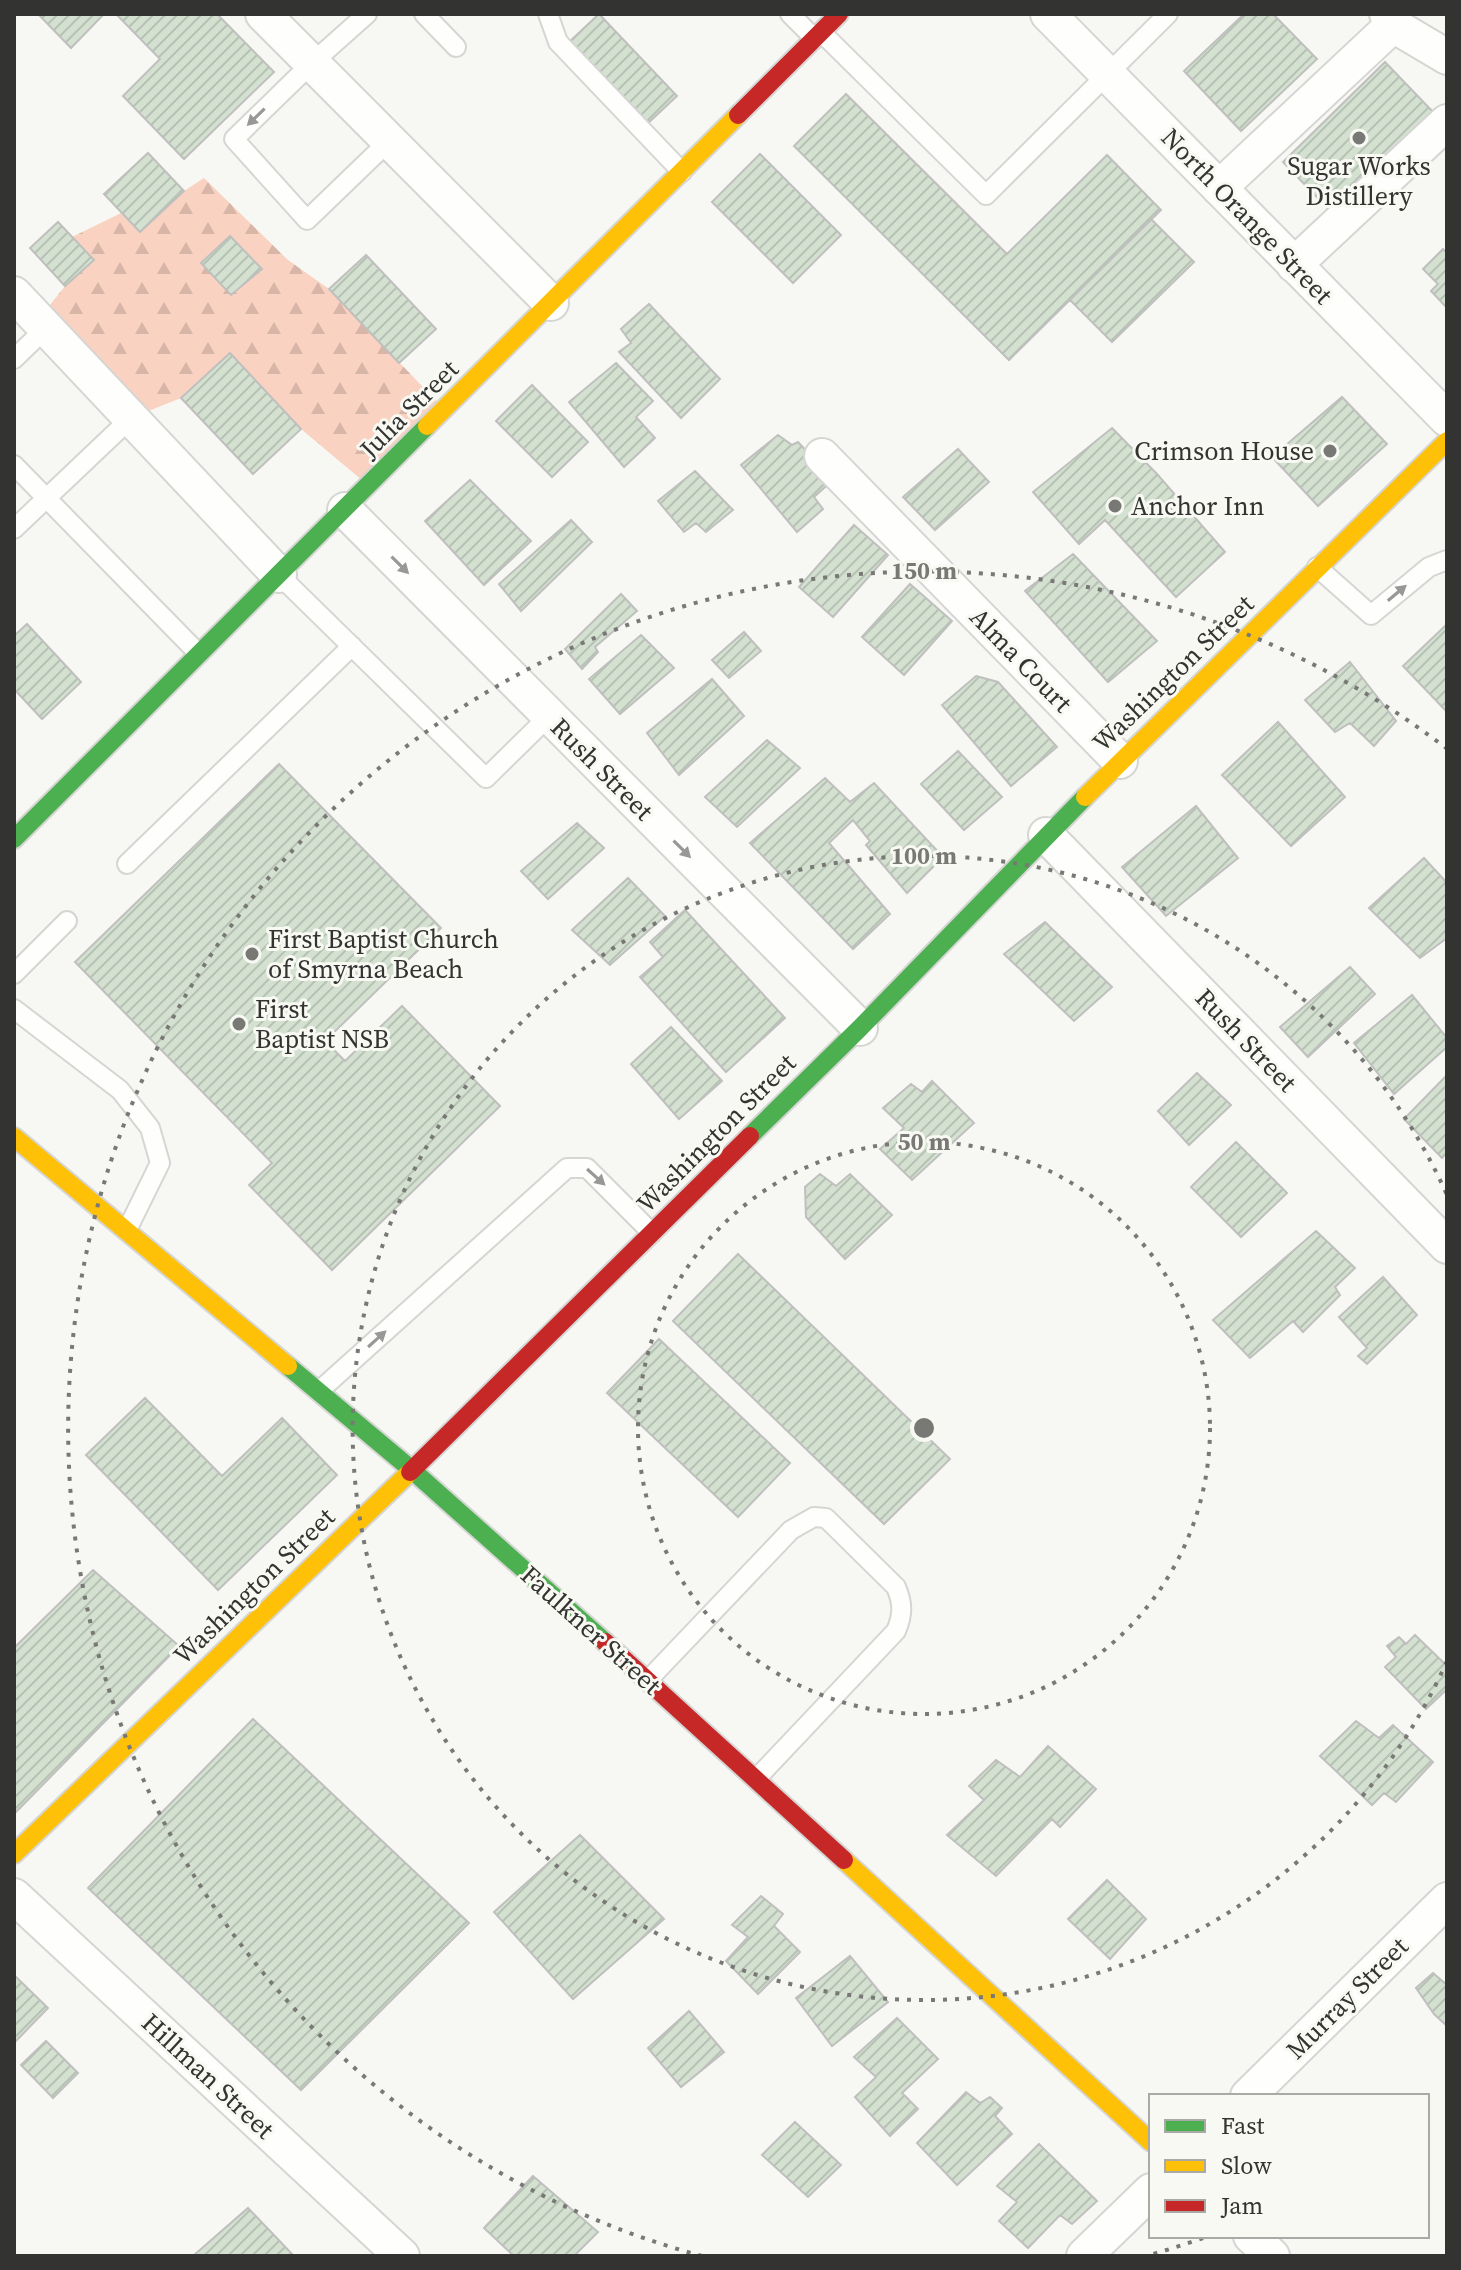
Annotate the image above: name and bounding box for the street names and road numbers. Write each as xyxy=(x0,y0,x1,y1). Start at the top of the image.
street label: North Orange Street xyxy=(1153,120,1341,312)
street label: Julia Street xyxy=(351,351,467,467)
street label: Washington Street xyxy=(1084,586,1262,760)
street label: Alma Court xyxy=(962,600,1081,721)
street label: Rush Street xyxy=(543,710,662,829)
street label: Rush Street xyxy=(1187,980,1305,1100)
street label: Washington Street xyxy=(628,1045,804,1221)
street label: Washington Street xyxy=(165,1499,343,1673)
street label: Faulkner Street xyxy=(513,1557,669,1703)
street label: Murray Street xyxy=(1278,1929,1416,2067)
street label: Hillman Street xyxy=(134,2005,283,2147)

